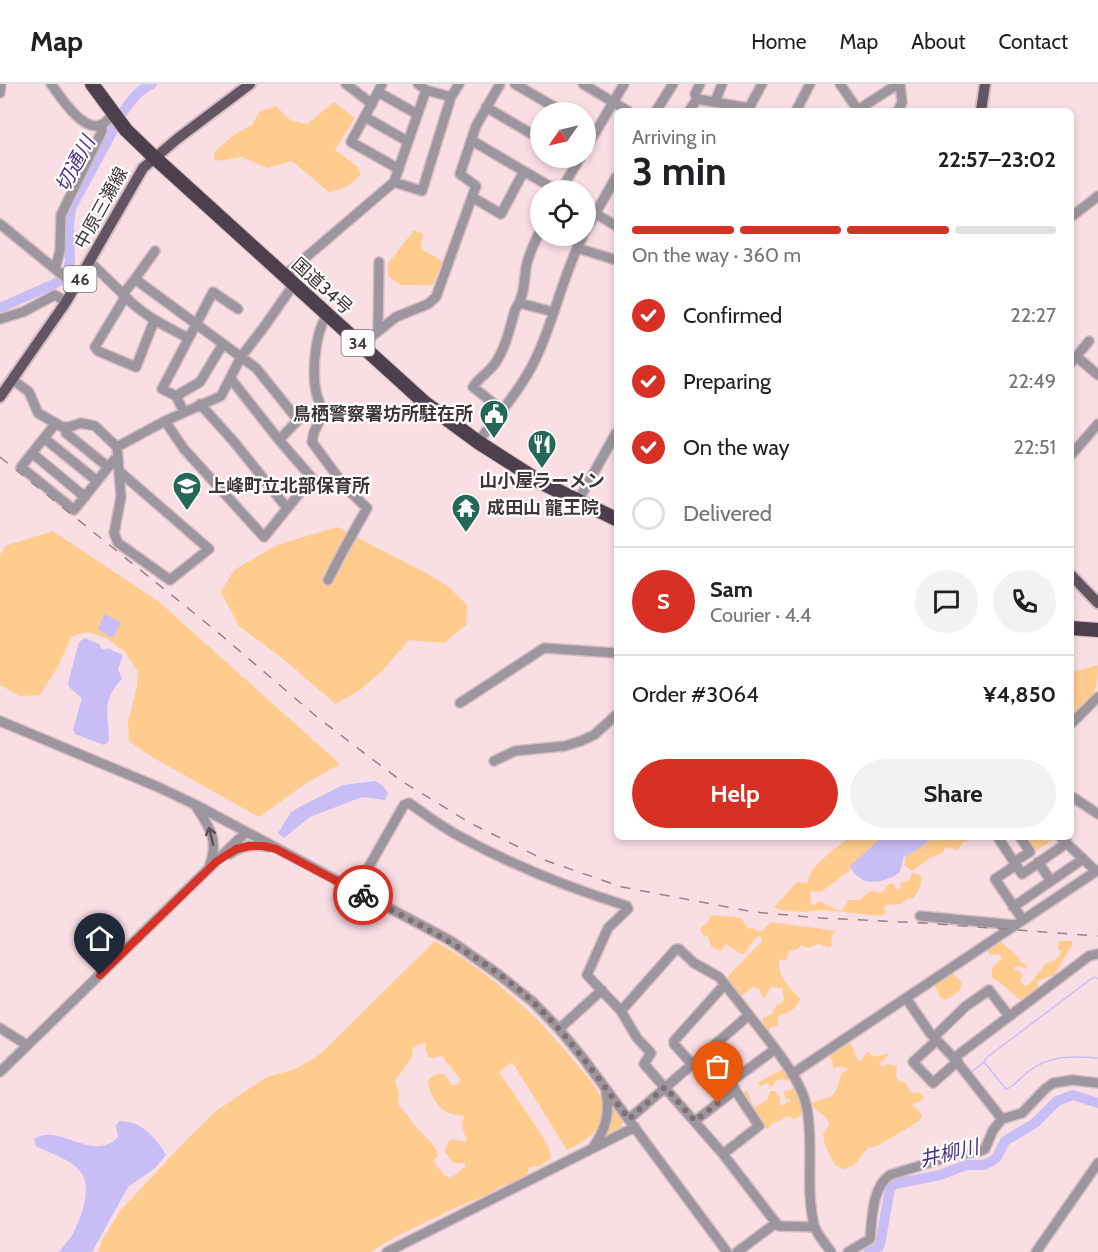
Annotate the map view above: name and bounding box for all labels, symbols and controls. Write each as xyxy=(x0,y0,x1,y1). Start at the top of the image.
text: Map xyxy=(30,24,83,58)
text: Home xyxy=(751,29,807,54)
text: Map xyxy=(840,29,878,54)
text: About xyxy=(911,29,965,54)
text: Contact xyxy=(998,29,1068,54)
north arrow xyxy=(530,102,596,168)
map controls xyxy=(530,102,596,246)
text: Arriving in xyxy=(632,125,716,149)
water label: 切通川 xyxy=(50,130,101,196)
text: 22:57–23:02 xyxy=(938,146,1056,173)
text: 3 min xyxy=(632,147,727,195)
street label: 中原三瀬線 xyxy=(70,163,132,253)
button: locate xyxy=(530,180,596,246)
text: On the way · 360 m xyxy=(632,243,801,267)
street label: 国道34号 xyxy=(287,253,357,319)
road number: 46 xyxy=(64,266,97,292)
icon: check xyxy=(632,299,665,332)
text: Confirmed xyxy=(683,302,782,329)
text: 22:27 xyxy=(1010,303,1056,327)
road number: 34 xyxy=(342,330,374,356)
icon: check xyxy=(632,365,665,398)
text: Preparing xyxy=(683,368,771,395)
text: 22:49 xyxy=(1008,369,1056,393)
public building icon: 鳥栖警察署坊所駐在所 xyxy=(478,398,510,440)
place label: 鳥栖警察署坊所駐在所 xyxy=(293,403,473,425)
restaurant icon: 山小屋ラーメン xyxy=(526,428,558,470)
icon: check xyxy=(632,431,665,464)
text: On the way xyxy=(683,434,790,461)
text: 22:51 xyxy=(1014,435,1056,459)
school or university icon: 上峰町立北部保育所 xyxy=(171,470,203,512)
place label: 山小屋ラーメン xyxy=(479,470,605,492)
place label: 上峰町立北部保育所 xyxy=(208,475,370,497)
temple icon: 成田山 龍王院 xyxy=(450,492,482,534)
place label: 成田山 龍王院 xyxy=(487,497,599,519)
text: Delivered xyxy=(683,500,772,527)
button: chat xyxy=(915,570,978,633)
button: phone xyxy=(993,570,1056,633)
text: Sam xyxy=(710,576,753,603)
text: S xyxy=(657,588,670,615)
text: Courier · 4.4 xyxy=(710,603,811,627)
text: Order #3064 xyxy=(632,681,759,708)
text: ¥4,850 xyxy=(983,681,1056,708)
button: Help xyxy=(632,759,838,828)
button: Share xyxy=(850,759,1056,828)
one-way arrow xyxy=(205,827,217,846)
courier xyxy=(333,865,393,925)
icon: bike xyxy=(347,879,380,912)
pin xyxy=(74,913,125,975)
icon: home xyxy=(83,922,116,955)
pin xyxy=(692,1041,743,1103)
icon: bag xyxy=(701,1050,734,1083)
water label: 井柳川 xyxy=(917,1134,983,1171)

